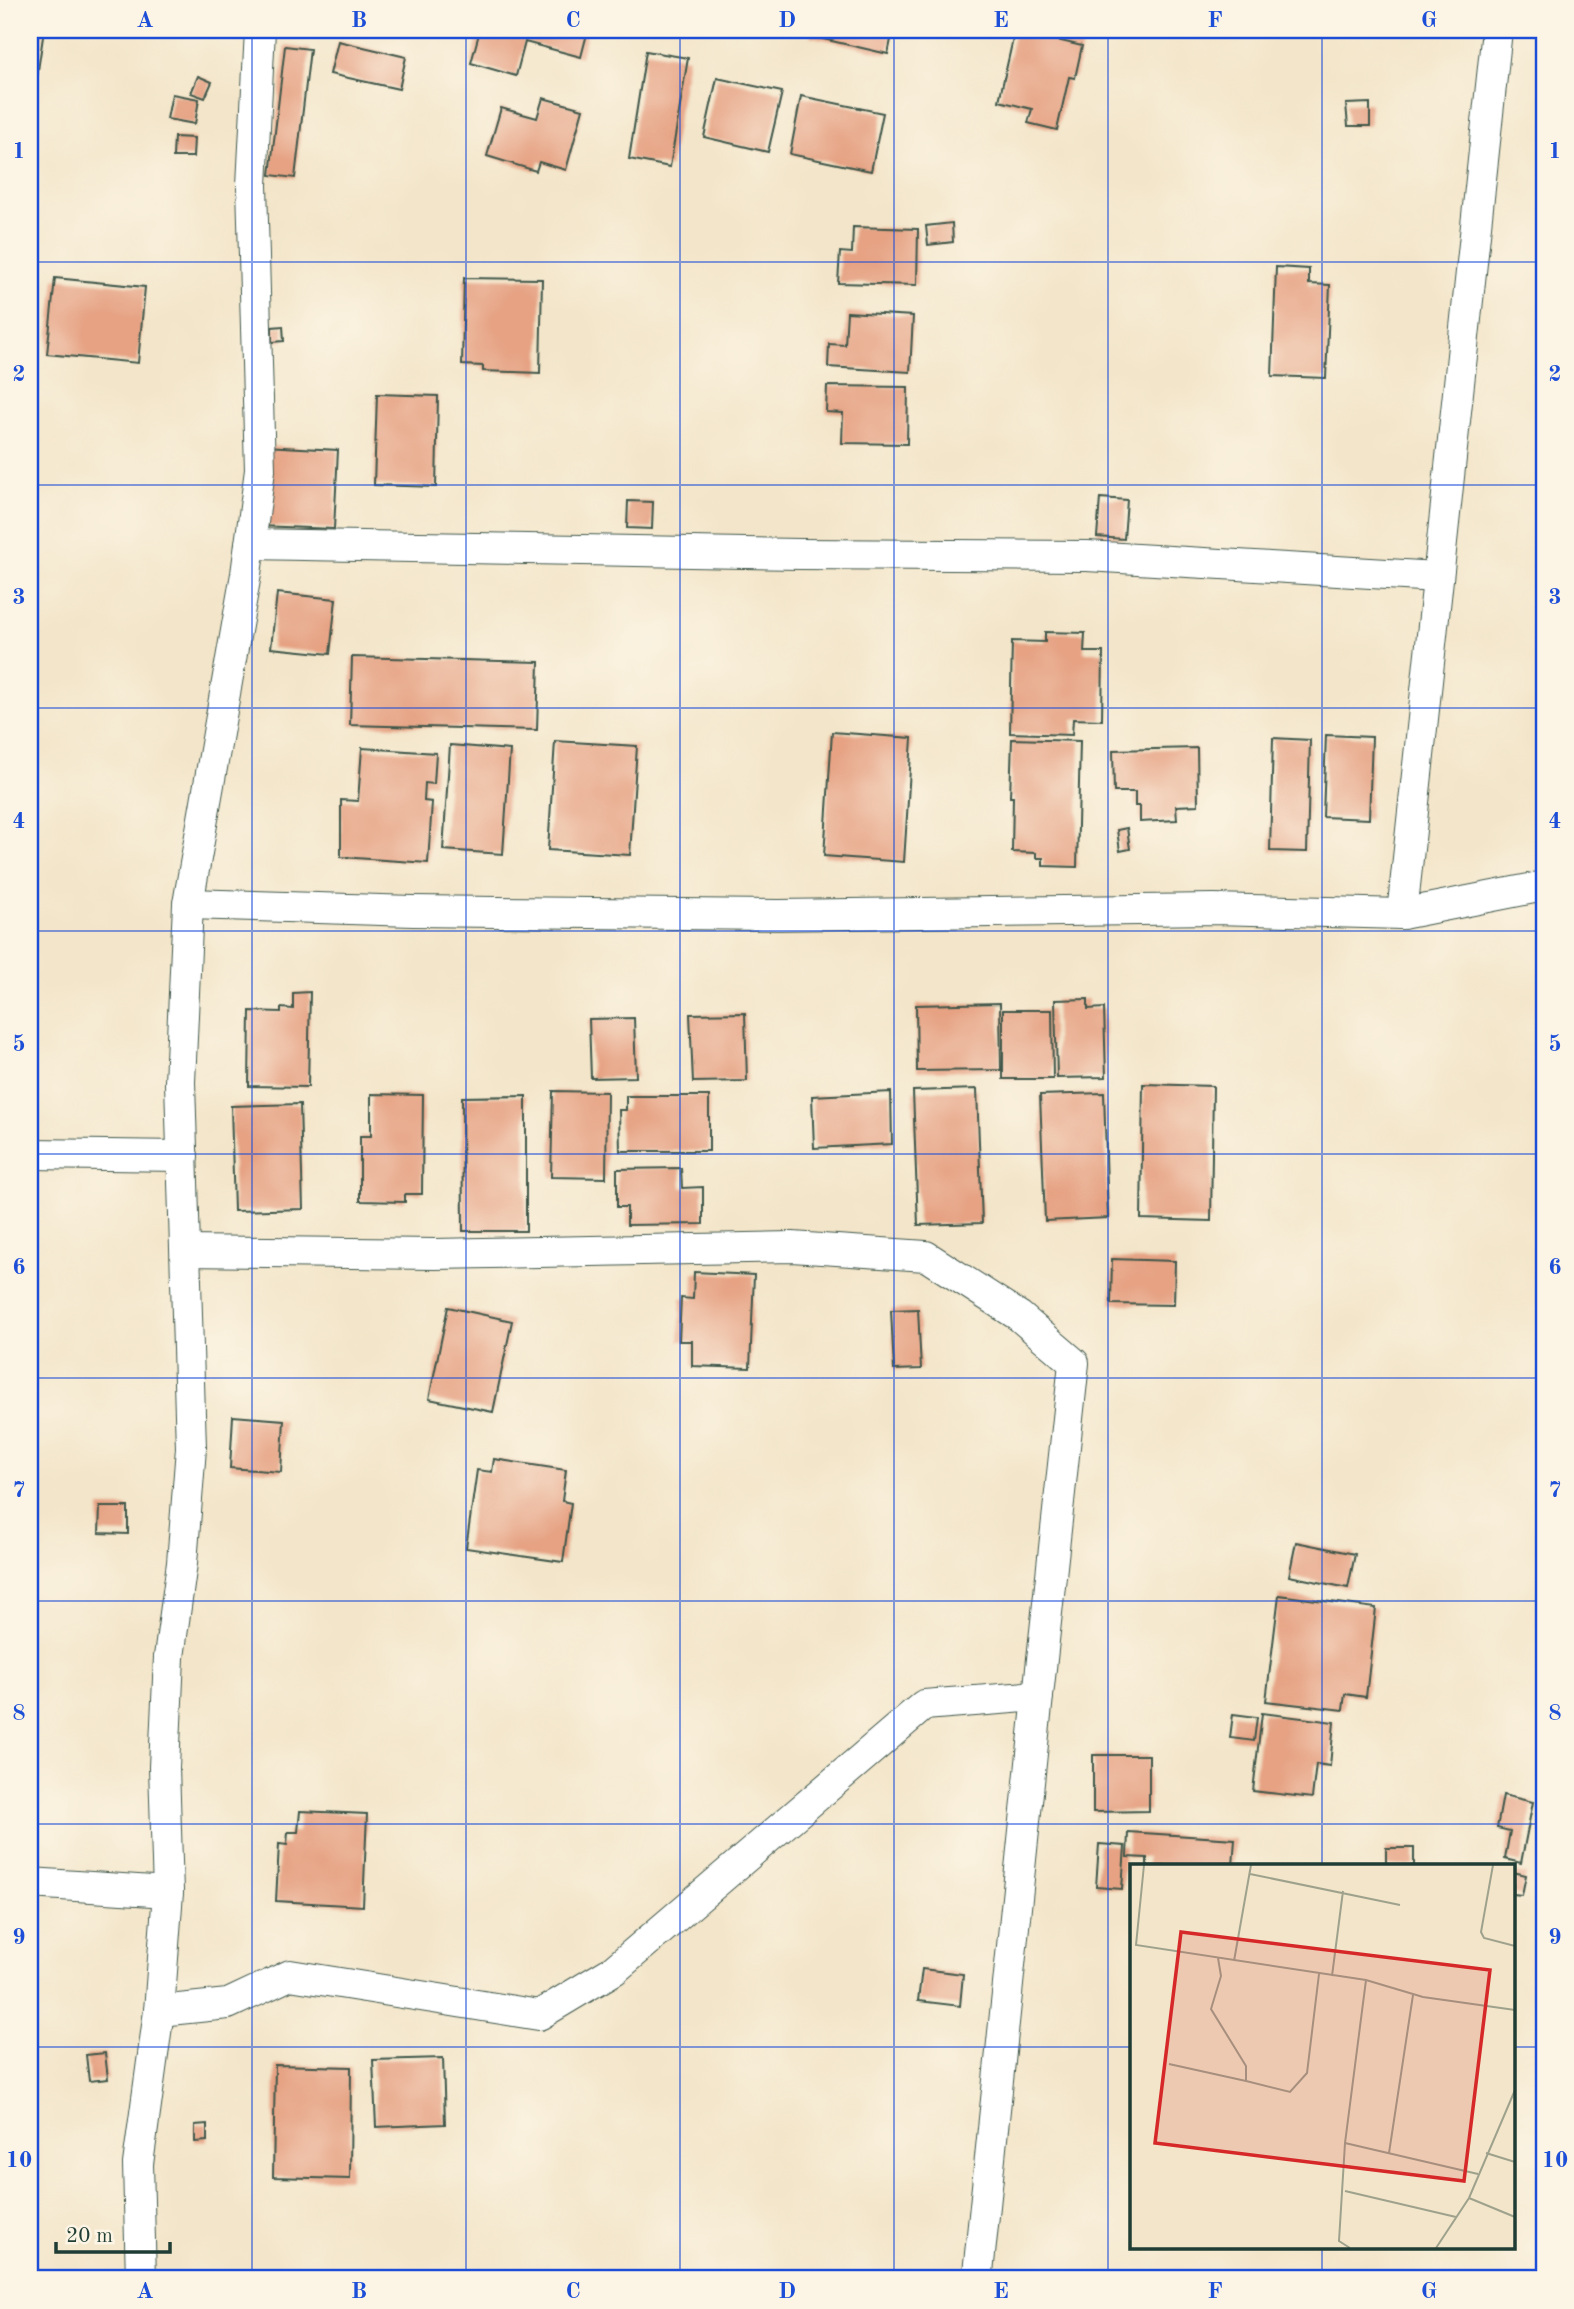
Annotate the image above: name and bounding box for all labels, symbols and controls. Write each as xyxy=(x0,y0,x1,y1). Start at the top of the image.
text: A xyxy=(136,9,154,32)
text: B xyxy=(351,9,367,32)
text: C xyxy=(565,9,581,32)
text: D xyxy=(778,9,796,32)
text: E xyxy=(993,9,1009,32)
text: F xyxy=(1207,9,1223,32)
text: G xyxy=(1421,9,1437,32)
text: 1 xyxy=(12,140,26,163)
text: 1 xyxy=(1548,140,1562,163)
text: 2 xyxy=(12,363,26,386)
text: 2 xyxy=(1548,363,1562,386)
text: 3 xyxy=(12,586,26,609)
text: 3 xyxy=(1548,586,1562,609)
text: 4 xyxy=(12,810,26,833)
text: 4 xyxy=(1548,810,1562,833)
text: 5 xyxy=(12,1033,26,1056)
text: 5 xyxy=(1548,1033,1562,1056)
text: 6 xyxy=(12,1256,26,1279)
text: 6 xyxy=(1548,1256,1562,1279)
text: 7 xyxy=(12,1479,26,1502)
text: 7 xyxy=(1548,1479,1562,1502)
text: 8 xyxy=(12,1702,26,1725)
text: 8 xyxy=(1548,1702,1562,1725)
inset map xyxy=(1130,1864,1514,2250)
text: 9 xyxy=(12,1926,26,1949)
text: 9 xyxy=(1548,1926,1562,1949)
text: 10 xyxy=(6,2149,32,2172)
text: 10 xyxy=(1542,2149,1568,2172)
scale bar xyxy=(56,2211,170,2255)
text: 20 m xyxy=(66,2226,113,2247)
text: A xyxy=(136,2280,154,2303)
text: B xyxy=(351,2280,367,2303)
text: C xyxy=(565,2280,581,2303)
text: D xyxy=(778,2280,796,2303)
text: E xyxy=(993,2280,1009,2303)
text: F xyxy=(1207,2280,1223,2303)
text: G xyxy=(1421,2280,1437,2303)

